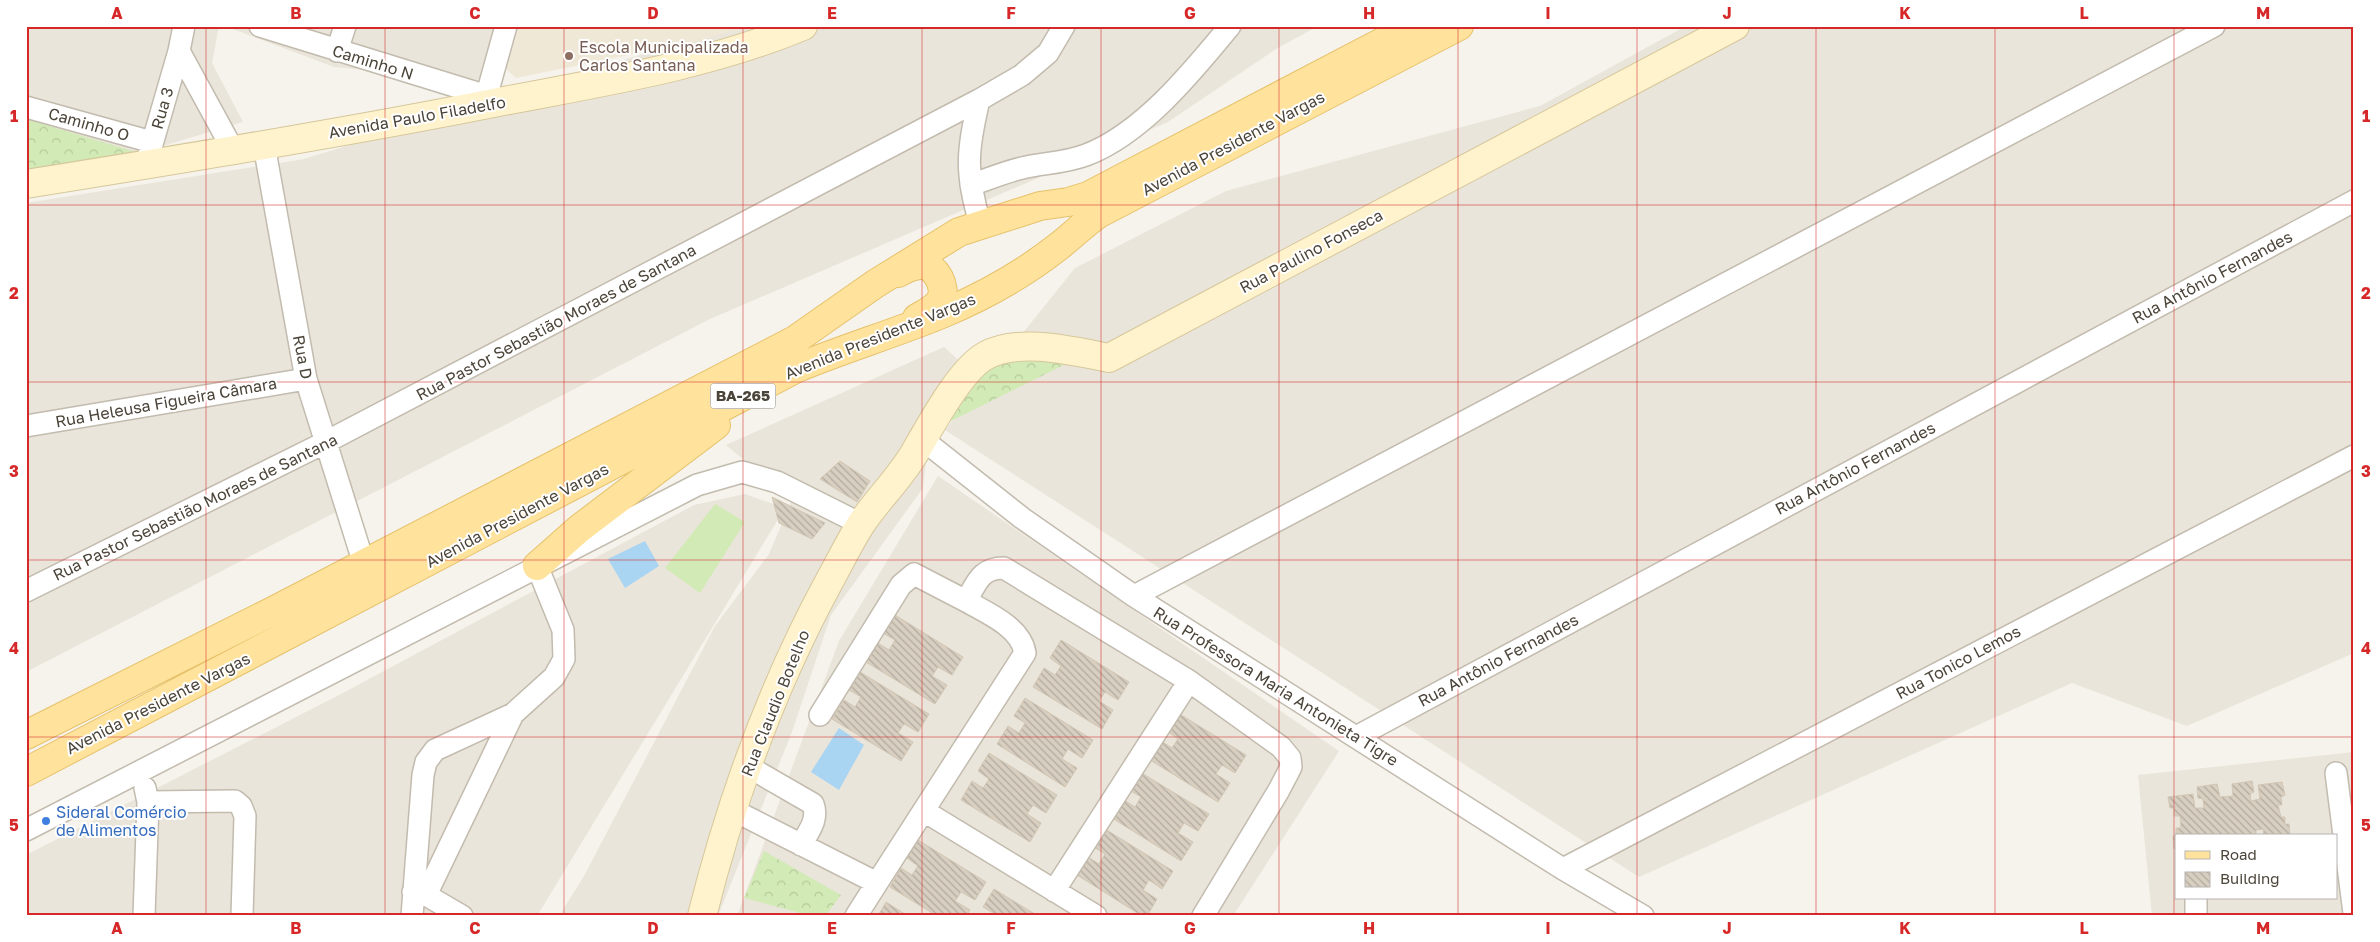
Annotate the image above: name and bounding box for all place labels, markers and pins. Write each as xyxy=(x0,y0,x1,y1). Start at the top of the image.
place label: Escola Municipalizada Carlos Santana xyxy=(579,37,749,75)
marker: Escola Municipalizada Carlos Santana xyxy=(563,50,575,62)
place label: Sideral Comércio de Alimentos xyxy=(56,802,187,840)
marker: Sideral Comércio de Alimentos xyxy=(40,815,52,827)

